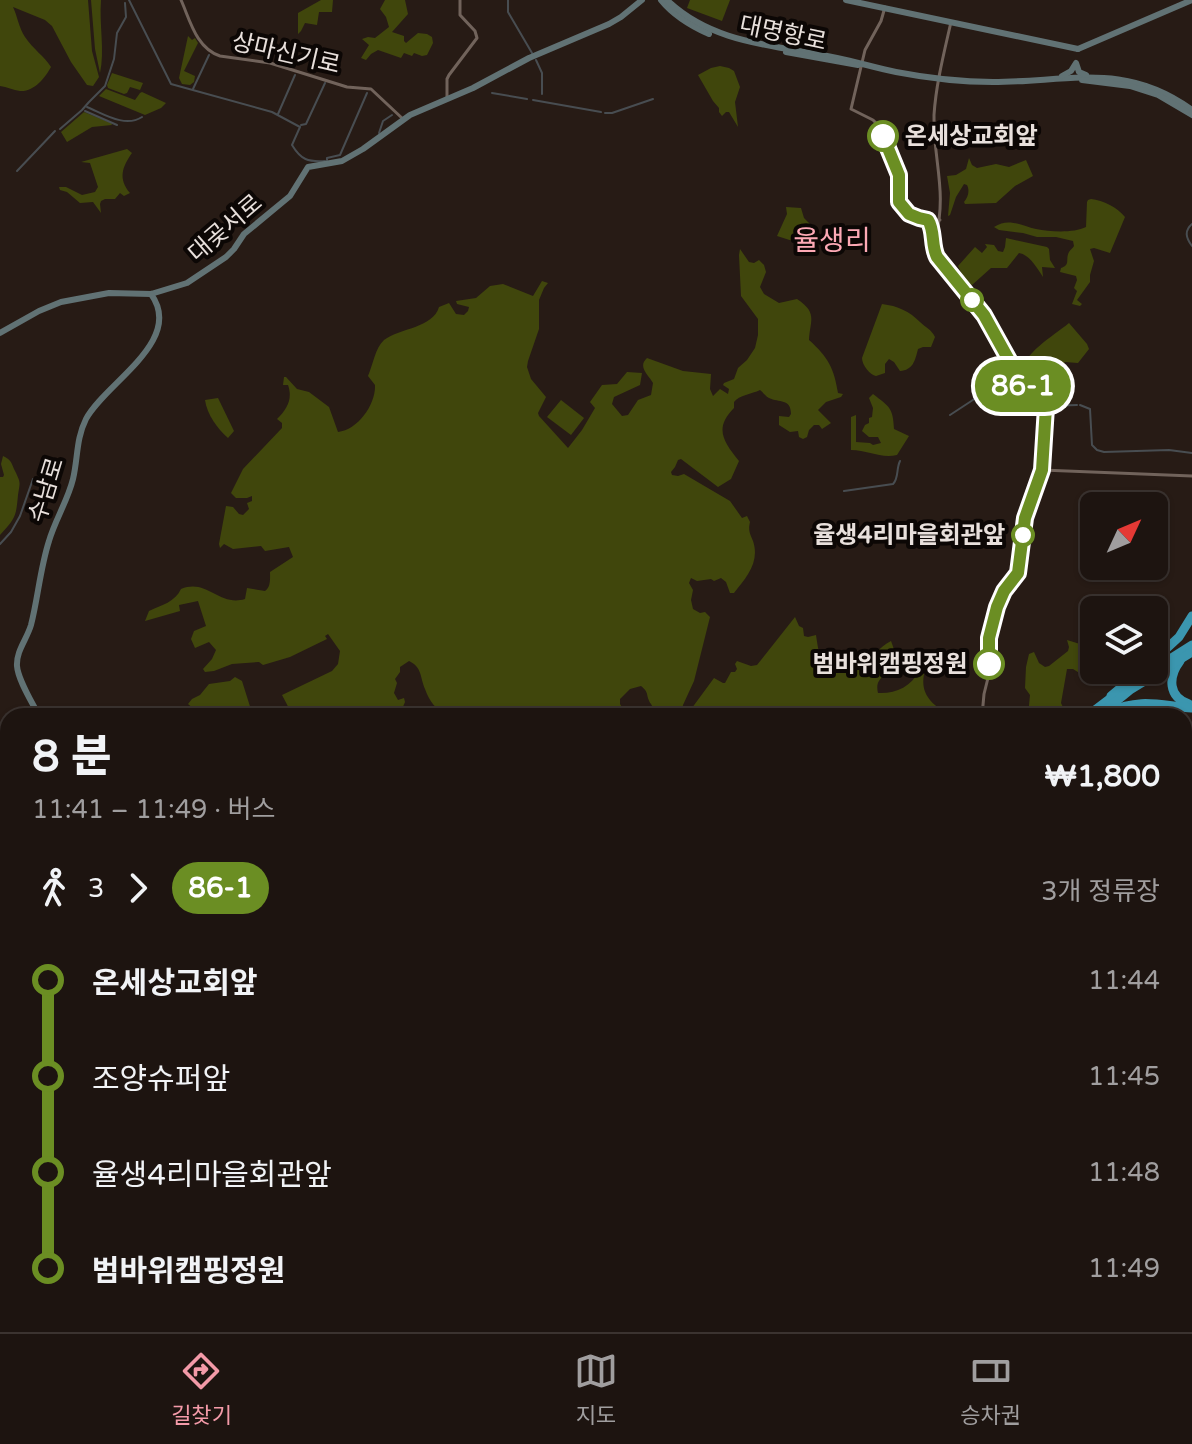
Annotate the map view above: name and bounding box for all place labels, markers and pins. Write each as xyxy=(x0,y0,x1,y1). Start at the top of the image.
marker: 온세상교회앞 xyxy=(868,121,898,151)
place label: 온세상교회앞 xyxy=(905,122,1037,151)
unlabelled marker xyxy=(961,289,983,311)
place label: 율생4리마을회관앞 xyxy=(813,521,1005,550)
marker: 율생4리마을회관앞 xyxy=(1012,524,1034,546)
marker: 범바위캠핑정원 xyxy=(974,649,1004,679)
place label: 범바위캠핑정원 xyxy=(812,650,967,679)

